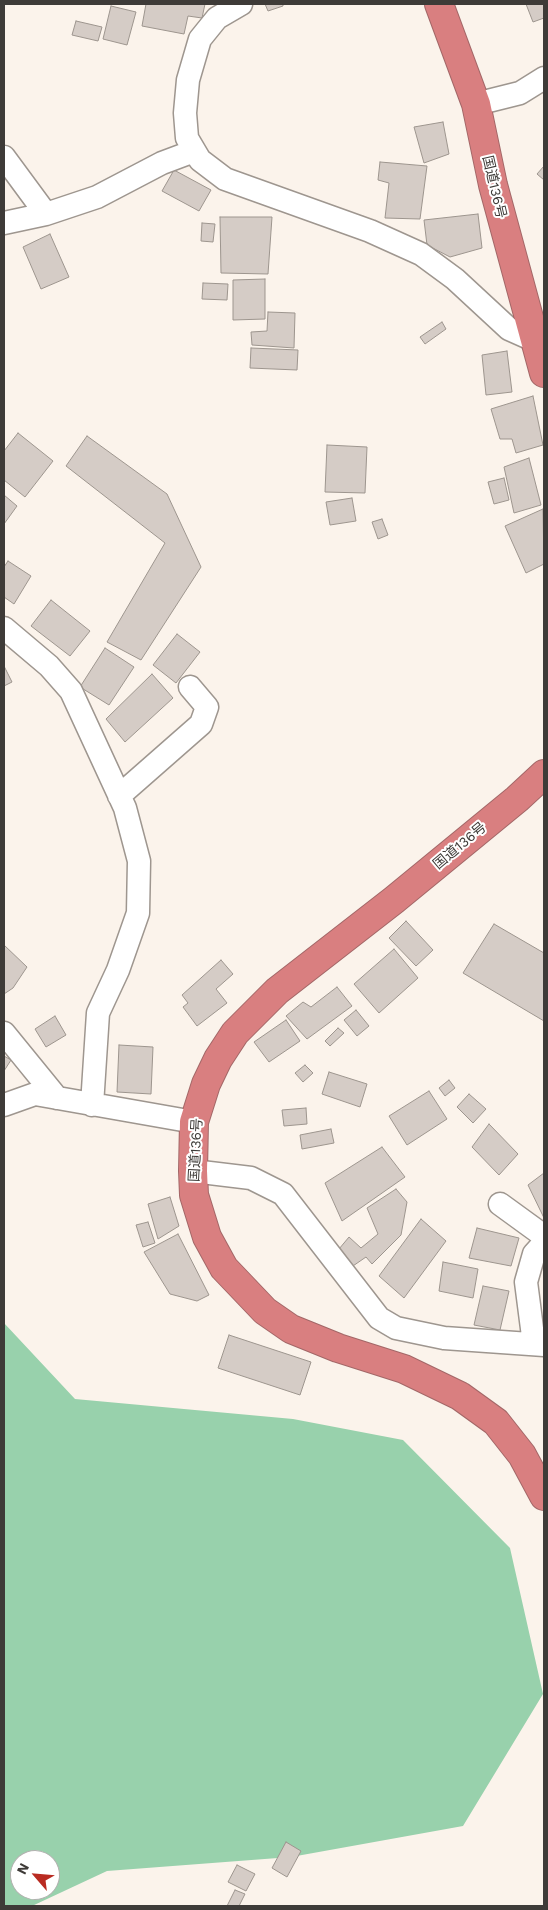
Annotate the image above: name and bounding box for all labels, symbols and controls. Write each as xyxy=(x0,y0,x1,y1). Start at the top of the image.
street label: 国道136号 xyxy=(479,154,509,220)
street label: 国道136号 xyxy=(430,819,490,873)
street label: 国道136号 xyxy=(186,1118,206,1182)
north arrow xyxy=(10,1850,60,1900)
text: N xyxy=(13,1860,32,1877)

